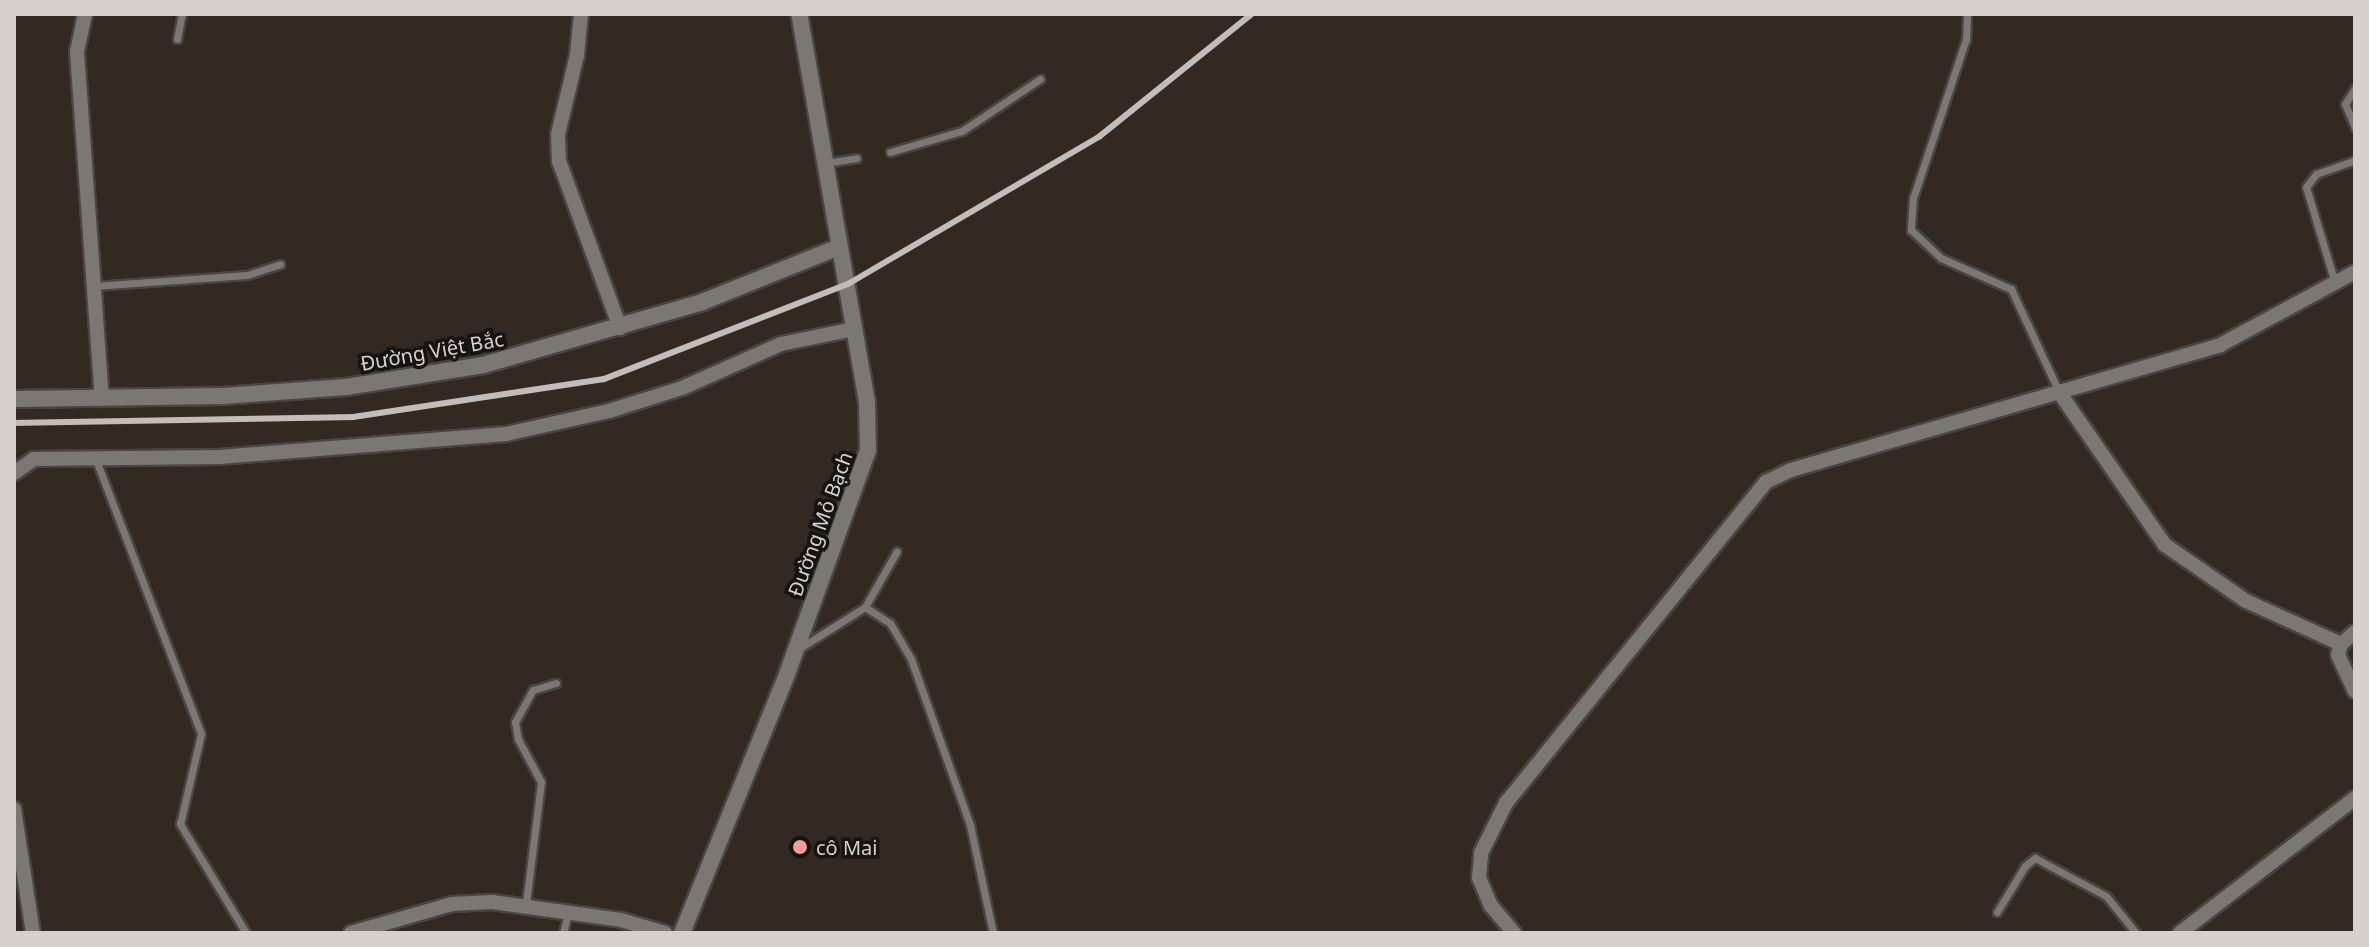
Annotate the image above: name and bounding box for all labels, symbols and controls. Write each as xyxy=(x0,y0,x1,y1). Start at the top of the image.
street label: Đường Việt Bắc xyxy=(359,327,505,375)
street label: Đường Mỏ Bạch xyxy=(783,449,857,599)
place label: cô Mai xyxy=(816,835,877,859)
marker: cô Mai xyxy=(791,838,809,856)

